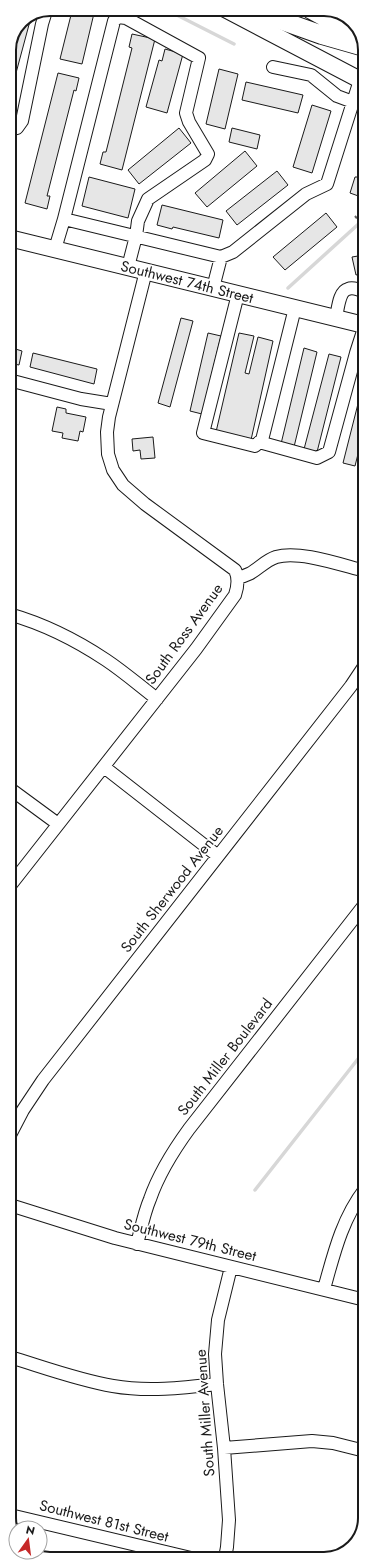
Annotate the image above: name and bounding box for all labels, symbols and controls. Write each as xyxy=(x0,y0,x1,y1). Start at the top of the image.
street label: Southwest 74th Street xyxy=(118,255,256,309)
street label: South Ross Avenue xyxy=(140,579,228,689)
street label: South Sherwood Avenue xyxy=(115,821,229,957)
street label: South Miller Boulevard xyxy=(172,994,278,1120)
street label: Southwest 79th Street xyxy=(121,1213,259,1267)
street label: South Miller Avenue xyxy=(190,1348,220,1477)
street label: Southwest 81st Street xyxy=(37,1494,171,1548)
north arrow xyxy=(8,1520,48,1560)
text: N xyxy=(24,1521,37,1539)

